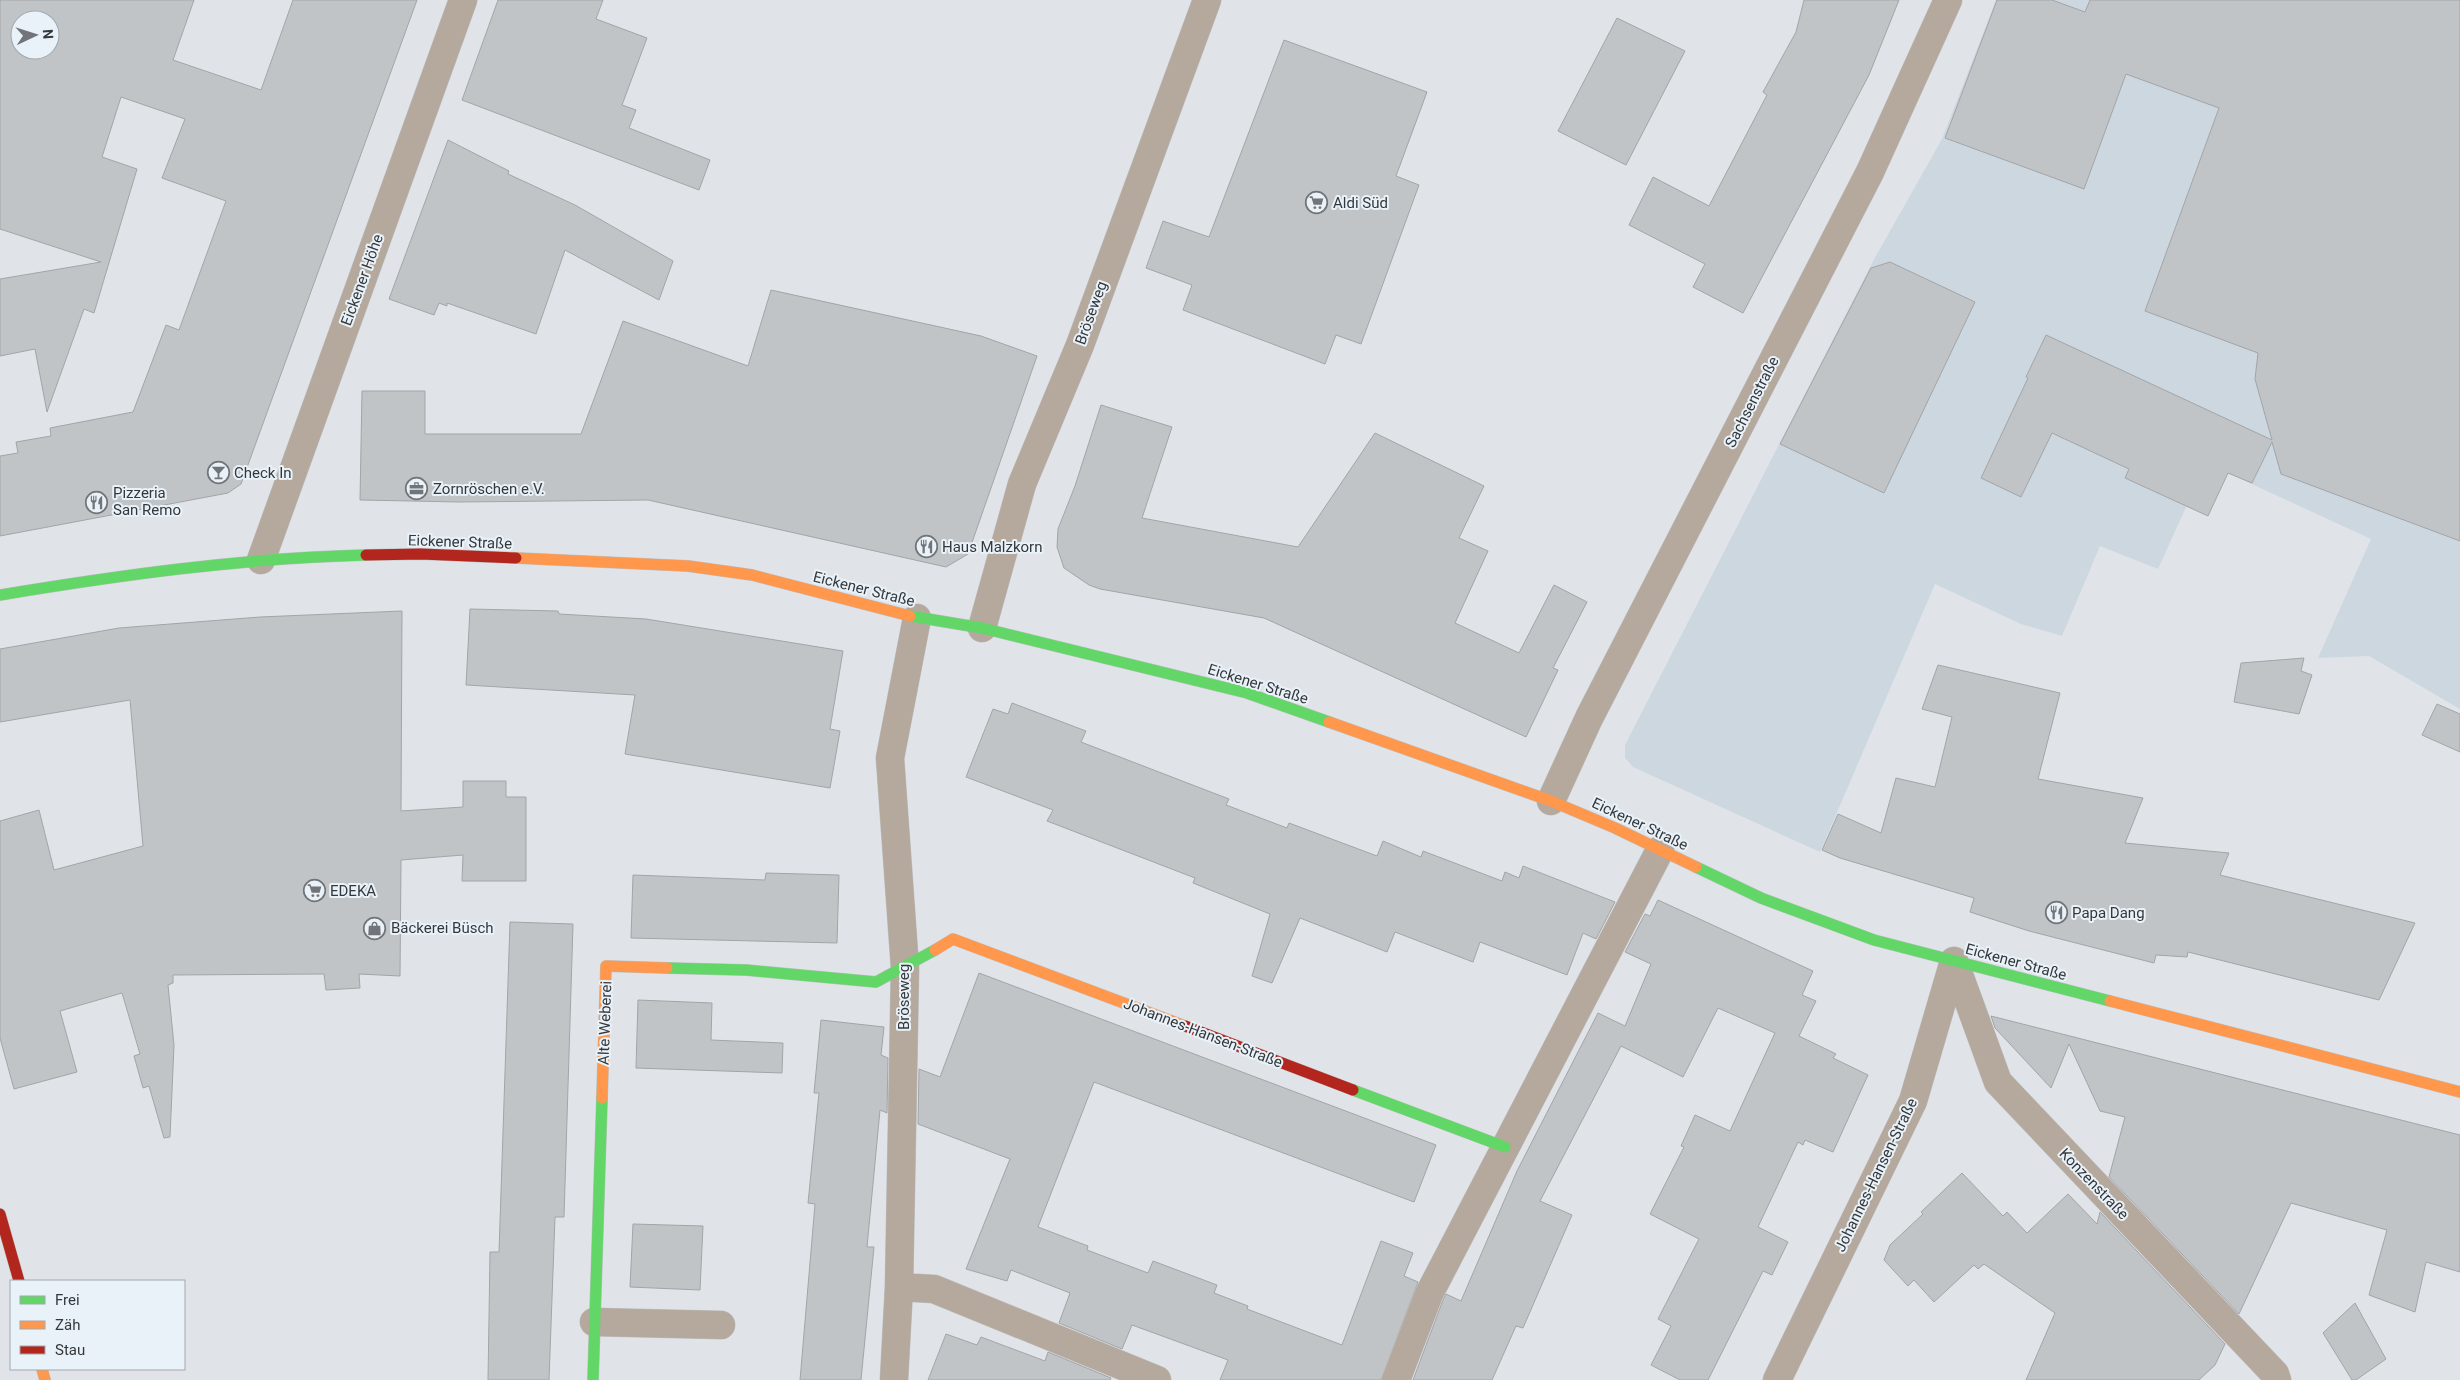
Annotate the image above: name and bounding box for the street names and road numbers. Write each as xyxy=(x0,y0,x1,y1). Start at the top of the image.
street label: Eickener Höhe xyxy=(337,232,387,328)
street label: Bröseweg xyxy=(1071,279,1111,347)
street label: Sachsenstraße xyxy=(1721,353,1783,450)
street label: Eickener Straße xyxy=(408,531,512,553)
street label: Eickener Straße xyxy=(811,568,917,610)
street label: Eickener Straße xyxy=(1206,660,1310,708)
street label: Eickener Straße xyxy=(1589,794,1691,854)
street label: Eickener Straße xyxy=(1963,940,2069,984)
street label: Bröseweg xyxy=(895,964,913,1030)
street label: Alte Weberei xyxy=(595,981,615,1065)
street label: Johannes-Hansen-Straße xyxy=(1121,994,1285,1072)
street label: Johannes-Hansen-Straße xyxy=(1831,1095,1921,1255)
street label: Konzenstraße xyxy=(2056,1145,2132,1223)

